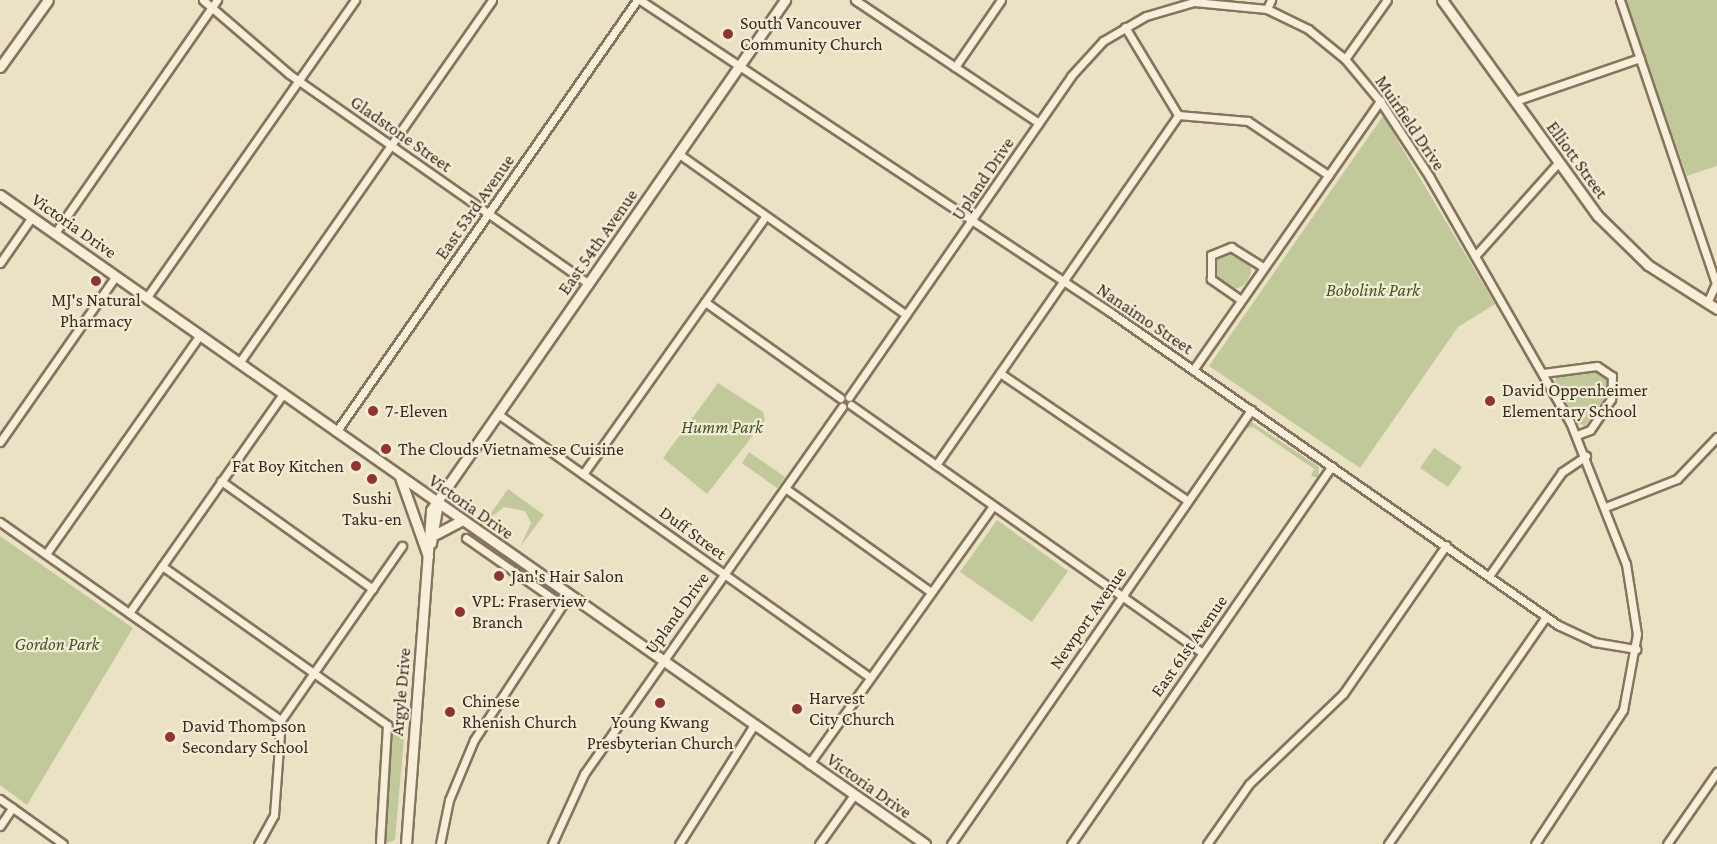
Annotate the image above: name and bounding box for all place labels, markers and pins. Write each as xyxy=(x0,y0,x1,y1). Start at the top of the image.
place label: South Vancouver Community Church xyxy=(740,13,883,56)
marker: South Vancouver Community Church xyxy=(721,27,735,41)
marker: MJ's Natural Pharmacy xyxy=(89,274,103,288)
place label: MJ's Natural Pharmacy xyxy=(51,290,141,332)
place label: David Oppenheimer Elementary School xyxy=(1502,380,1648,422)
marker: David Oppenheimer Elementary School xyxy=(1483,394,1497,408)
place label: 7-Eleven xyxy=(385,400,448,422)
marker: 7-Eleven xyxy=(366,404,380,418)
place label: The Clouds Vietnamese Cuisine xyxy=(398,438,624,460)
marker: The Clouds Vietnamese Cuisine xyxy=(379,442,393,456)
place label: Fat Boy Kitchen xyxy=(232,455,344,477)
marker: Fat Boy Kitchen xyxy=(349,459,363,473)
marker: Sushi Taku-en xyxy=(365,472,379,486)
place label: Sushi Taku-en xyxy=(342,488,402,530)
place label: Jan's Hair Salon xyxy=(511,565,624,587)
marker: Jan's Hair Salon xyxy=(492,569,506,583)
place label: VPL: Fraserview Branch xyxy=(472,591,587,634)
marker: VPL: Fraserview Branch xyxy=(453,605,467,619)
place label: Harvest City Church xyxy=(809,688,895,730)
place label: Chinese Rhenish Church xyxy=(462,691,577,734)
marker: Young Kwang Presbyterian Church xyxy=(653,696,667,710)
marker: Harvest City Church xyxy=(790,702,804,716)
marker: Chinese Rhenish Church xyxy=(443,705,457,719)
place label: Young Kwang Presbyterian Church xyxy=(587,712,733,754)
place label: David Thompson Secondary School xyxy=(182,716,308,758)
marker: David Thompson Secondary School xyxy=(163,730,177,744)

